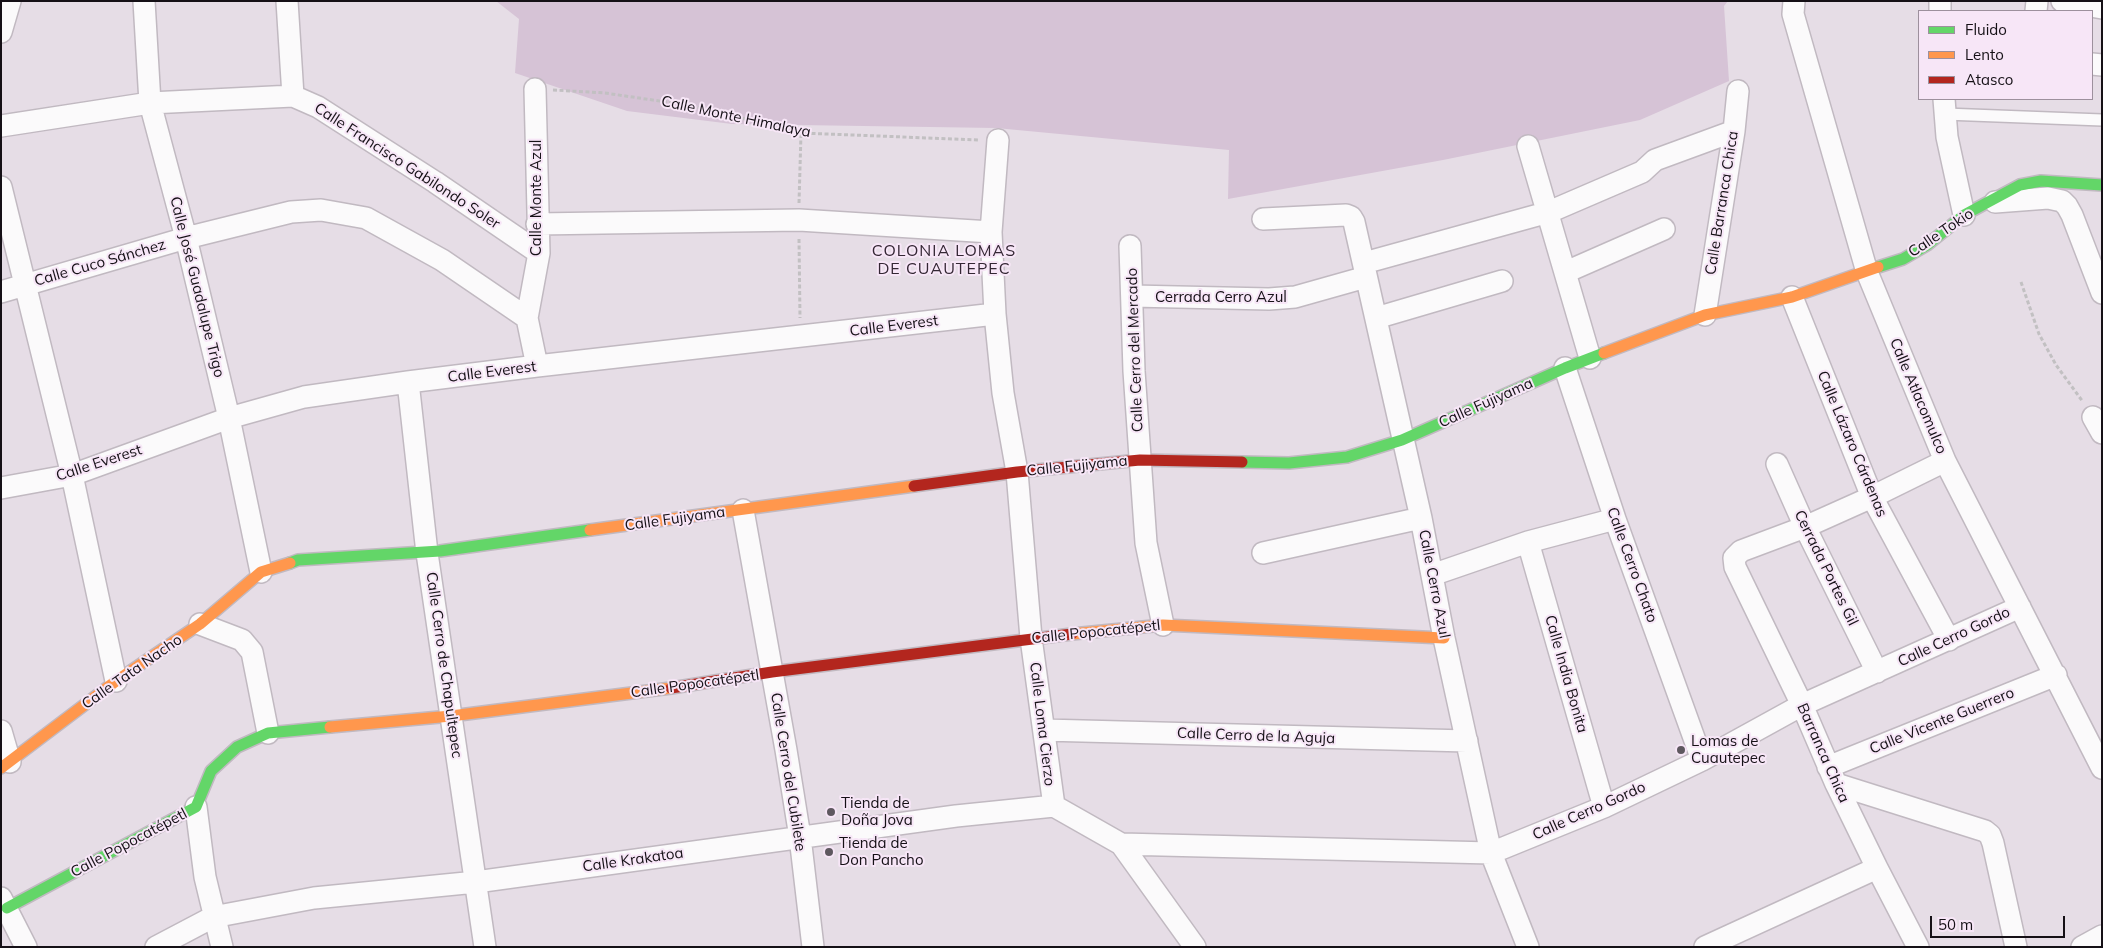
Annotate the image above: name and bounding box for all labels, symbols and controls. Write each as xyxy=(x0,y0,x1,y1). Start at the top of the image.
legend xyxy=(1918,10,2093,100)
text: Fluido xyxy=(1965,20,2007,39)
text: Lento xyxy=(1965,45,2004,64)
text: Atasco xyxy=(1965,70,2013,89)
street label: Calle Monte Himalaya xyxy=(660,92,812,142)
street label: Calle Francisco Gabilondo Soler xyxy=(311,99,503,233)
street label: Calle Barranca Chica xyxy=(1702,130,1742,276)
street label: Calle Monte Azul xyxy=(527,140,545,256)
street label: Calle José Guadalupe Trigo xyxy=(166,195,228,379)
street label: Calle Tokio xyxy=(1905,205,1977,261)
street label: Calle Cuco Sánchez xyxy=(32,236,168,290)
district label: COLONIA LOMAS DE CUAUTEPEC xyxy=(870,241,1018,279)
street label: Calle Cerro del Mercado xyxy=(1123,268,1147,432)
street label: Cerrada Cerro Azul xyxy=(1155,288,1287,306)
street label: Calle Everest xyxy=(849,312,939,340)
street label: Calle Atlacomulco xyxy=(1885,335,1951,457)
street label: Calle Everest xyxy=(447,358,537,386)
street label: Calle Lázaro Cárdenas xyxy=(1813,368,1891,520)
street label: Calle Fujiyama xyxy=(1436,374,1536,432)
street label: Calle Everest xyxy=(54,441,144,485)
street label: Calle Fujiyama xyxy=(1026,452,1128,480)
street label: Calle Fujiyama xyxy=(624,503,726,535)
street label: Calle Cerro Chato xyxy=(1603,505,1661,625)
street label: Cerrada Portes Gil xyxy=(1790,507,1862,629)
street label: Calle Cerro Azul xyxy=(1415,528,1453,640)
street label: Calle Cerro de Chapultepec xyxy=(422,571,466,759)
street label: Calle Cerro Gordo xyxy=(1895,603,2013,671)
street label: Calle India Bonita xyxy=(1541,613,1591,735)
street label: Calle Popocatépetl xyxy=(1031,616,1161,648)
street label: Calle Tata Nacho xyxy=(78,631,186,713)
street label: Calle Loma Cierzo xyxy=(1025,661,1059,787)
street label: Calle Popocatépetl xyxy=(630,666,760,702)
street label: Calle Vicente Guerrero xyxy=(1867,684,2017,758)
street label: Calle Cerro del Cubilete xyxy=(767,691,809,853)
street label: Barranca Chica xyxy=(1793,700,1853,806)
street label: Calle Cerro de la Aguja xyxy=(1177,724,1335,748)
place label: Lomas de Cuautepec xyxy=(1691,732,1765,767)
marker: Lomas de Cuautepec xyxy=(1675,744,1687,756)
street label: Calle Cerro Gordo xyxy=(1530,778,1648,844)
place label: Tienda de Doña Jova xyxy=(841,794,913,829)
street label: Calle Popocatépetl xyxy=(68,805,190,881)
marker: Tienda de Doña Jova xyxy=(825,806,837,818)
place label: Tienda de Don Pancho xyxy=(839,834,923,869)
street label: Calle Krakatoa xyxy=(581,844,685,876)
marker: Tienda de Don Pancho xyxy=(823,846,835,858)
scale bar xyxy=(1933,906,2068,938)
text: 50 m xyxy=(1938,915,1973,934)

